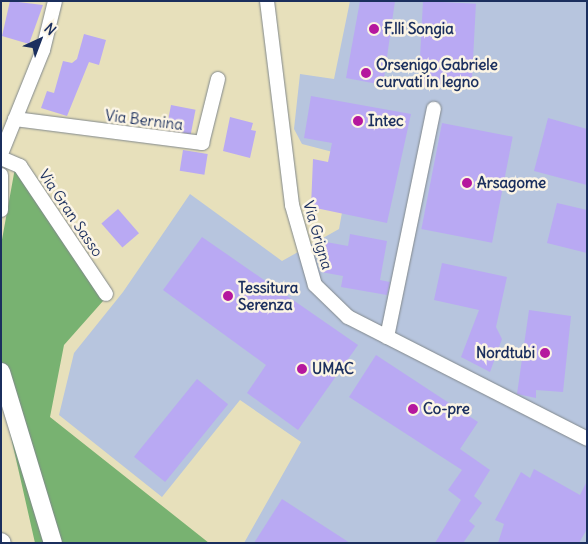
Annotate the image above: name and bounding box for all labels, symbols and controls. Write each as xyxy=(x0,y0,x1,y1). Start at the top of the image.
north arrow xyxy=(15,15,65,65)
text: N xyxy=(41,19,60,39)
place label: F.lli Songia xyxy=(384,20,454,38)
marker: F.lli Songia xyxy=(368,23,380,35)
place label: Orsenigo Gabriele curvati in legno xyxy=(376,55,498,90)
marker: Orsenigo Gabriele curvati in legno xyxy=(360,67,372,79)
street label: Via Bernina xyxy=(104,106,184,134)
place label: Intec xyxy=(368,112,404,130)
marker: Intec xyxy=(352,115,364,127)
street label: Via Gran Sasso xyxy=(35,166,107,260)
place label: Arsagome xyxy=(477,174,546,192)
marker: Arsagome xyxy=(461,177,473,189)
street label: Via Grigna xyxy=(300,198,336,272)
place label: Tessitura Serenza xyxy=(238,278,298,313)
marker: Tessitura Serenza xyxy=(222,290,234,302)
place label: Nordtubi xyxy=(476,344,535,362)
marker: Nordtubi xyxy=(539,347,551,359)
place label: UMAC xyxy=(312,360,354,378)
marker: UMAC xyxy=(296,363,308,375)
place label: Co-pre xyxy=(423,400,470,418)
marker: Co-pre xyxy=(407,403,419,415)

